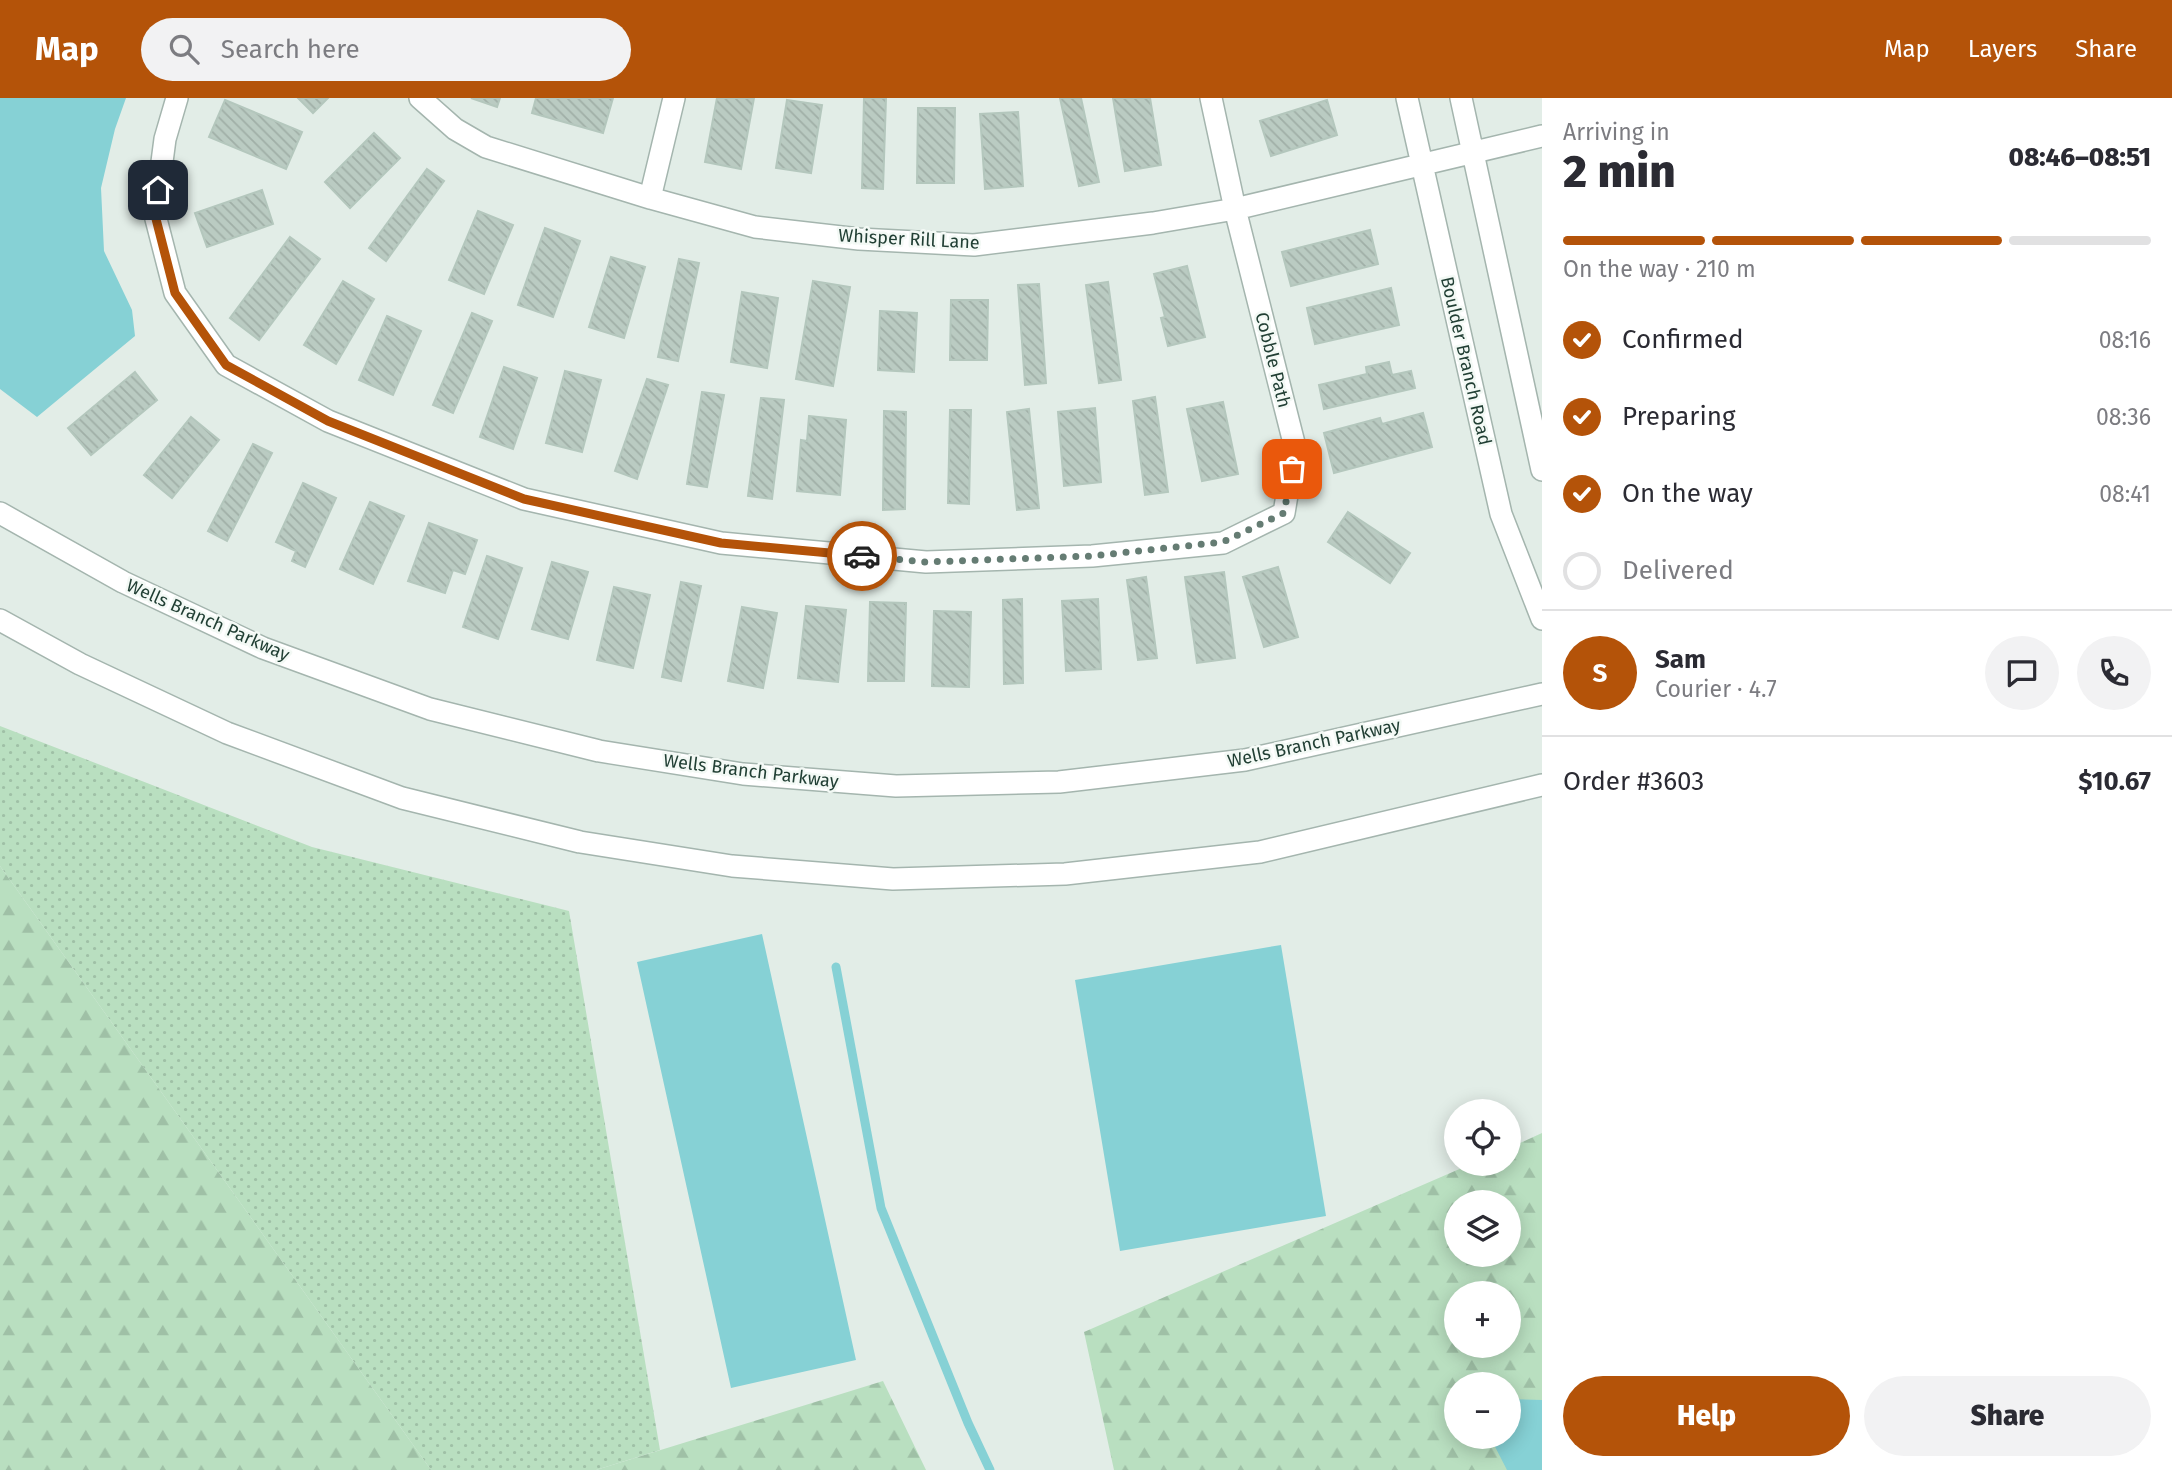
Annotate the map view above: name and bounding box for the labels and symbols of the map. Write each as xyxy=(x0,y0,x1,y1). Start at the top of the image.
pin xyxy=(128,160,188,220)
street label: Whisper Rill Lane xyxy=(838,224,980,254)
street label: Boulder Branch Road xyxy=(1436,275,1496,447)
street label: Cobble Path xyxy=(1251,310,1295,410)
pin xyxy=(1262,439,1322,499)
courier xyxy=(827,521,897,591)
street label: Wells Branch Parkway xyxy=(123,574,293,666)
street label: Wells Branch Parkway xyxy=(1226,714,1403,772)
street label: Wells Branch Parkway xyxy=(662,749,840,793)

